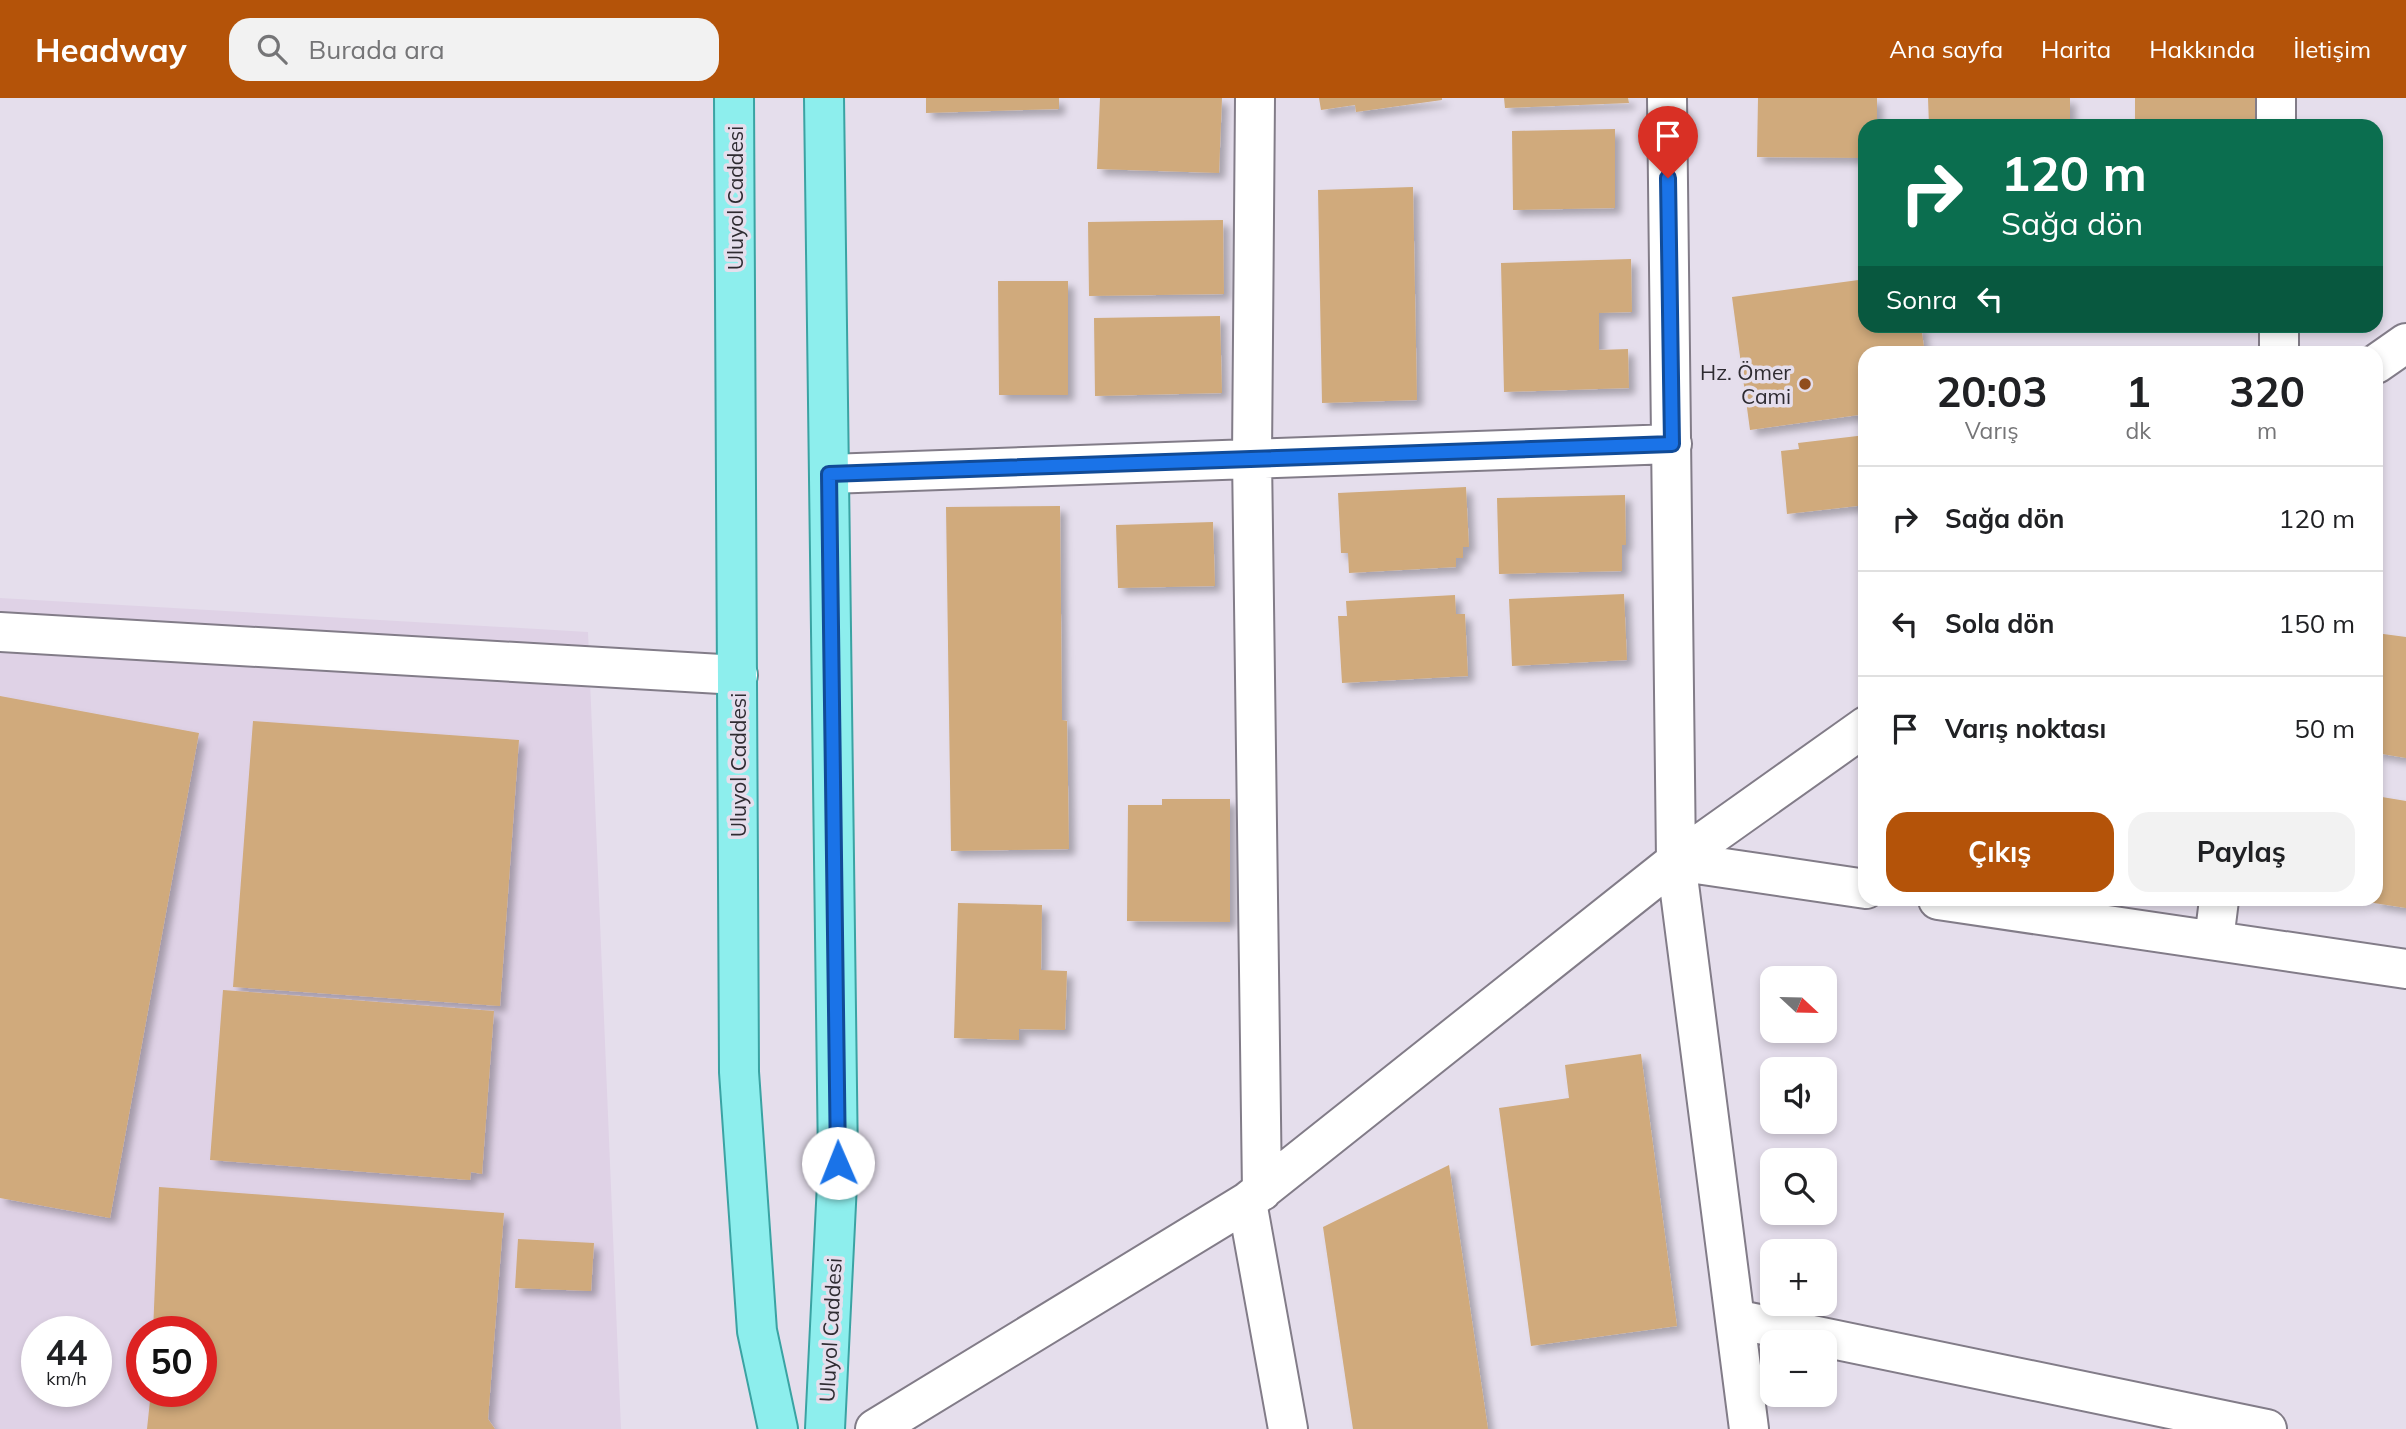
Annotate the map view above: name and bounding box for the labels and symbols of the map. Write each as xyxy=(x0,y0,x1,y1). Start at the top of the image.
pin xyxy=(1638,106,1698,178)
street label: Uluyol Caddesi xyxy=(722,126,748,270)
place label: Hz. Ömer Cami xyxy=(1700,359,1791,409)
marker: Hz. Ömer Cami xyxy=(1797,376,1813,392)
street label: Uluyol Caddesi xyxy=(725,693,751,837)
north arrow xyxy=(1760,966,1838,1043)
position arrow xyxy=(801,1126,875,1200)
street label: Uluyol Caddesi xyxy=(813,1257,847,1403)
speed limit sign: 50 xyxy=(126,1316,217,1407)

